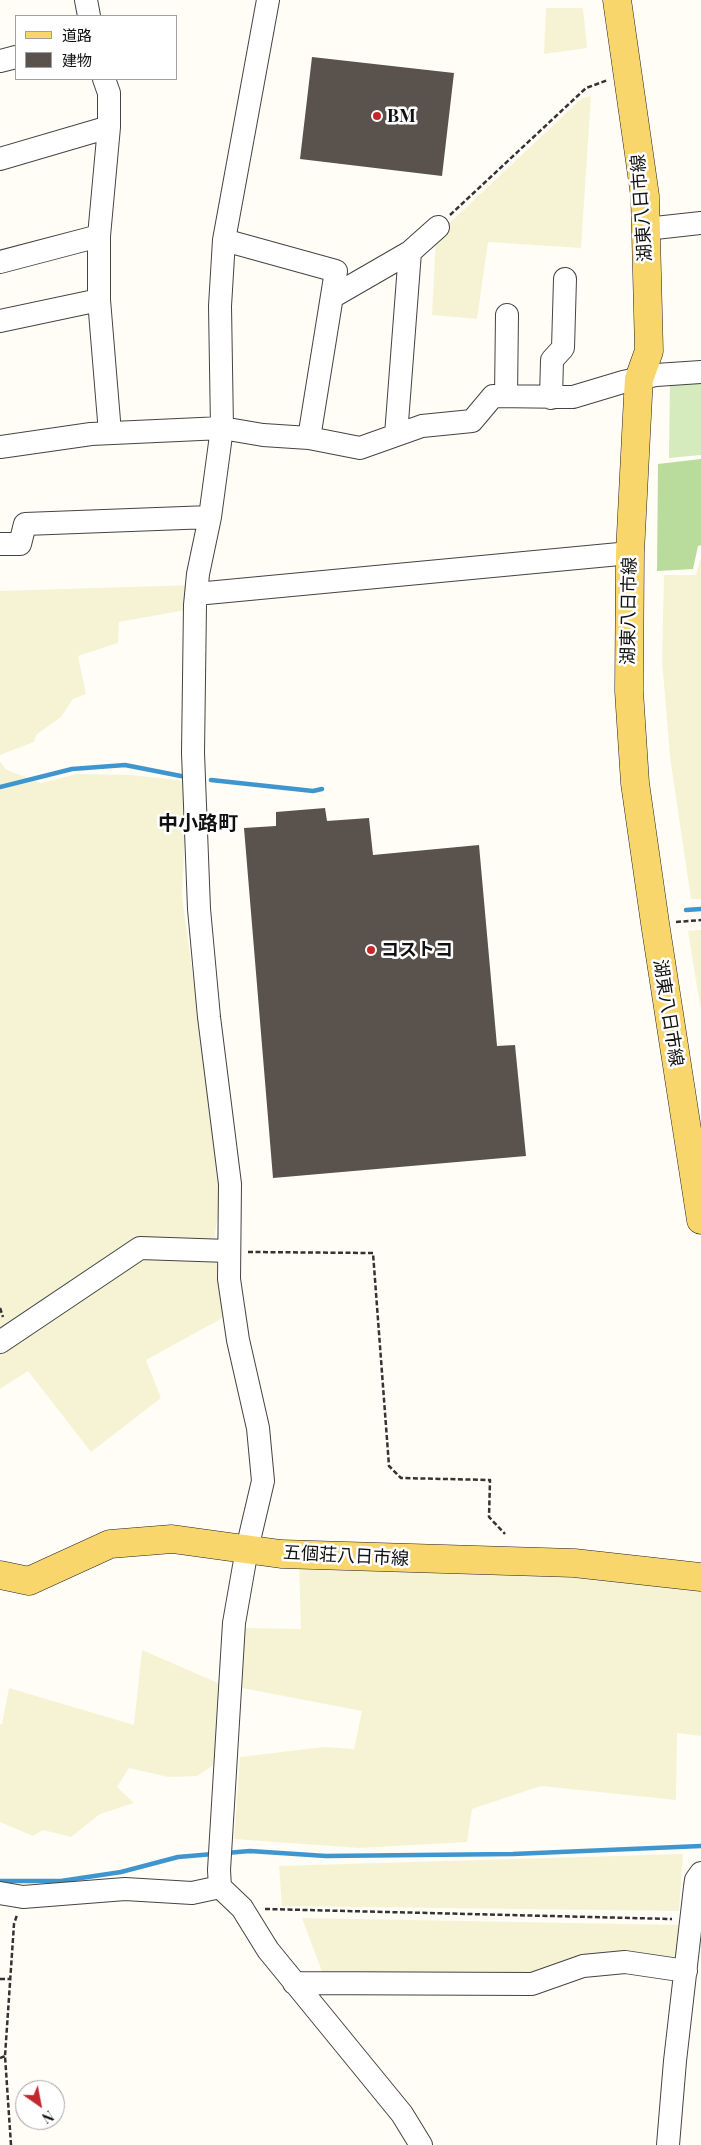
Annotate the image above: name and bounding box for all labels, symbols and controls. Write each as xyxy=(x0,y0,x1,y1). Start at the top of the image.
legend xyxy=(15,15,178,80)
text: 道路 xyxy=(62,25,92,45)
text: 建物 xyxy=(62,50,92,70)
place label: BM xyxy=(387,105,416,127)
marker: BM xyxy=(371,110,383,122)
street label: 湖東八日市線 xyxy=(627,153,657,263)
street label: 湖東八日市線 xyxy=(617,557,641,665)
district label: 中小路町 xyxy=(158,812,238,836)
place label: コストコ xyxy=(381,939,453,961)
marker: コストコ xyxy=(365,944,377,956)
street label: 湖東八日市線 xyxy=(649,958,687,1068)
street label: 五個荘八日市線 xyxy=(283,1542,409,1570)
north arrow xyxy=(15,2080,65,2130)
text: N xyxy=(38,2106,57,2128)

